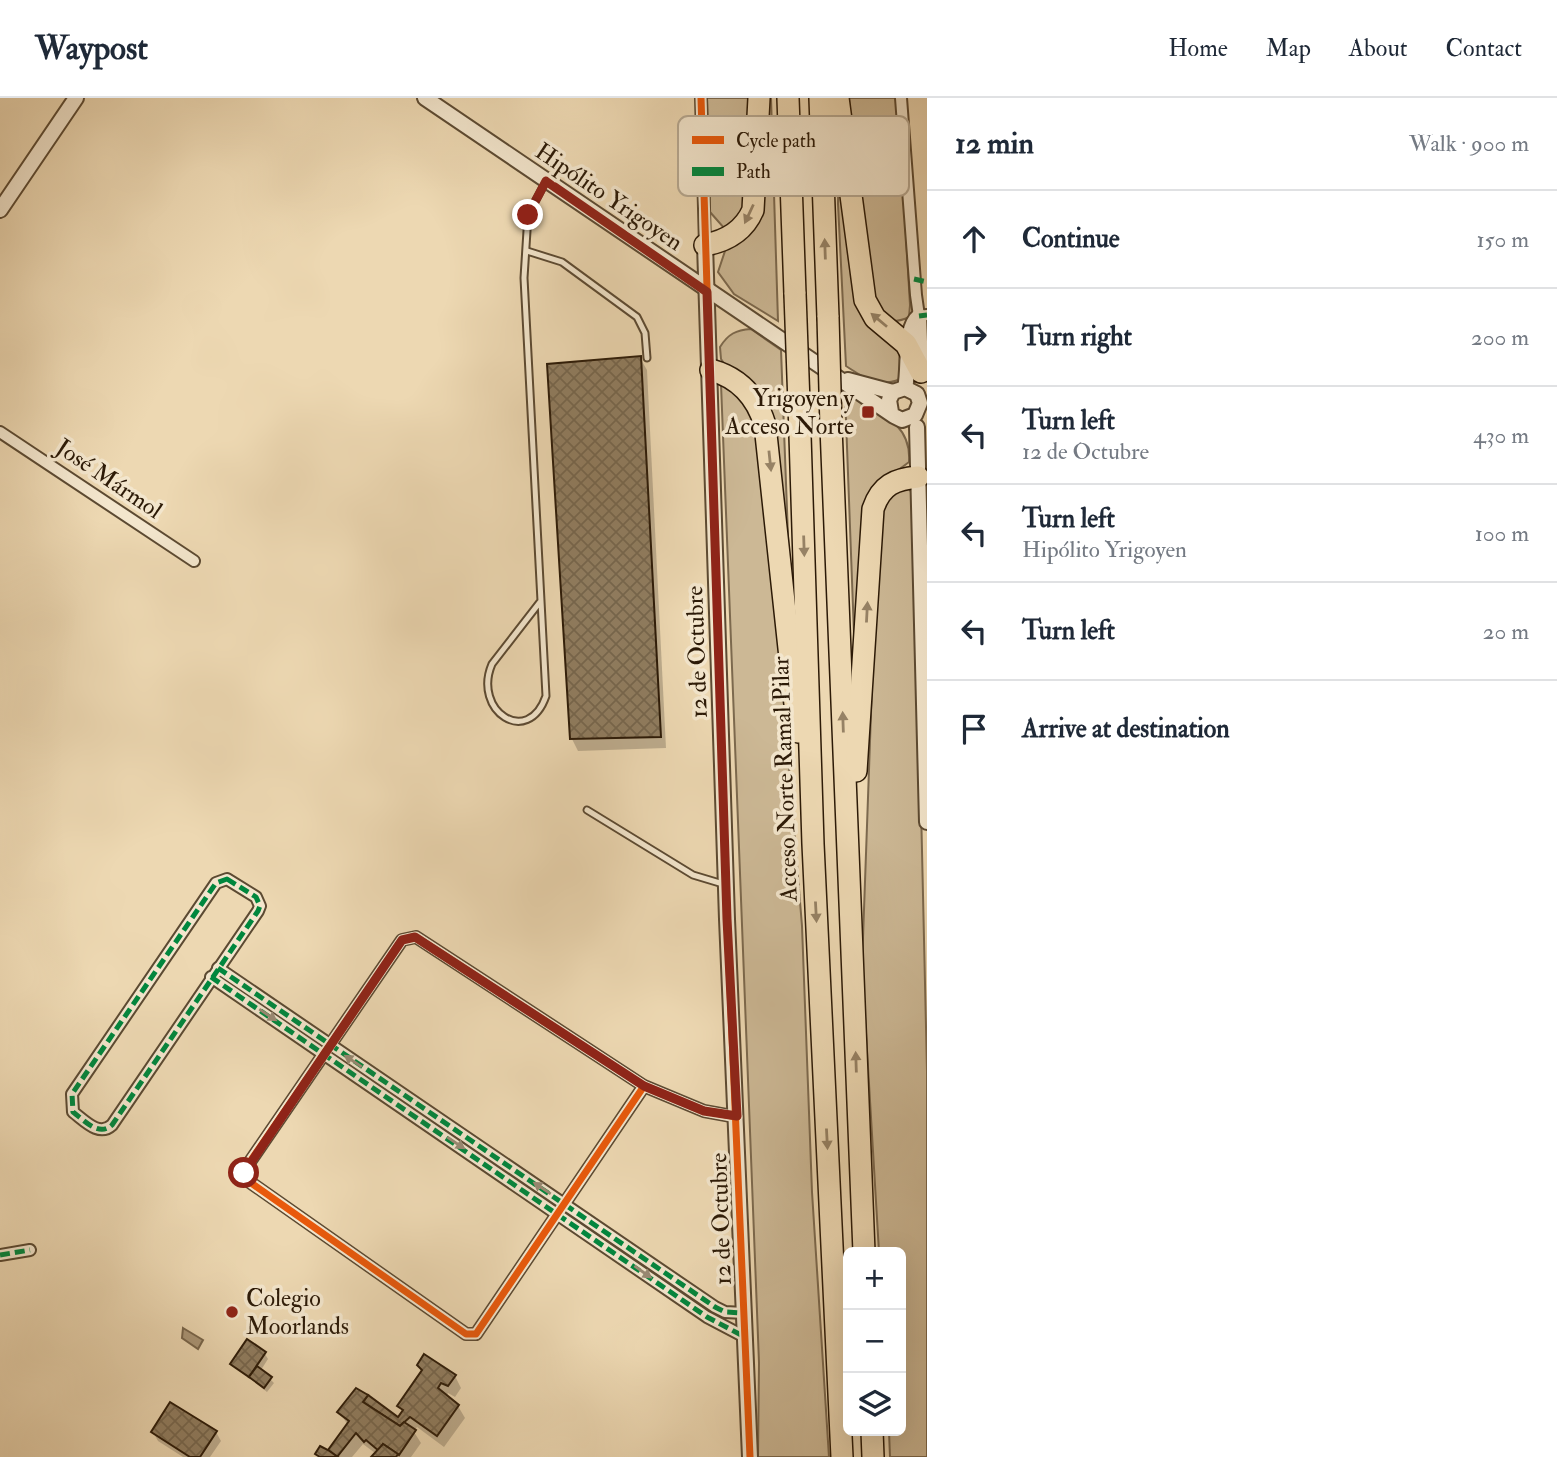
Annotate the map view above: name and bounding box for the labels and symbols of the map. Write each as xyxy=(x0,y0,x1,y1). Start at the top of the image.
legend xyxy=(678,116,909,196)
text: Cycle path xyxy=(736,129,816,154)
street label: Hipólito Yrigoyen xyxy=(529,136,689,258)
text: Path xyxy=(736,160,771,184)
route end xyxy=(512,199,543,230)
one-way arrow xyxy=(744,204,755,224)
one-way arrow xyxy=(820,238,831,260)
one-way arrow xyxy=(871,312,889,327)
place label: Yrigoyen y Acceso Norte xyxy=(724,383,854,442)
marker: Yrigoyen y Acceso Norte xyxy=(860,404,876,420)
street label: José Mármol xyxy=(49,431,168,526)
one-way arrow xyxy=(765,450,776,472)
one-way arrow xyxy=(798,535,809,557)
street label: 12 de Octubre xyxy=(679,585,715,719)
one-way arrow xyxy=(861,600,872,622)
street label: Acceso Norte Ramal Pilar xyxy=(765,656,805,903)
one-way arrow xyxy=(837,710,848,732)
one-way arrow xyxy=(811,901,822,923)
one-way arrow xyxy=(258,1008,277,1021)
one-way arrow xyxy=(850,1050,861,1072)
one-way arrow xyxy=(344,1054,363,1067)
one-way arrow xyxy=(821,1129,832,1151)
one-way arrow xyxy=(447,1136,465,1150)
street label: 12 de Octubre xyxy=(703,1152,739,1286)
route start xyxy=(228,1157,259,1188)
one-way arrow xyxy=(532,1182,551,1195)
one-way arrow xyxy=(634,1265,652,1279)
place label: Colegio Moorlands xyxy=(246,1283,349,1342)
marker: Colegio Moorlands xyxy=(224,1304,240,1320)

